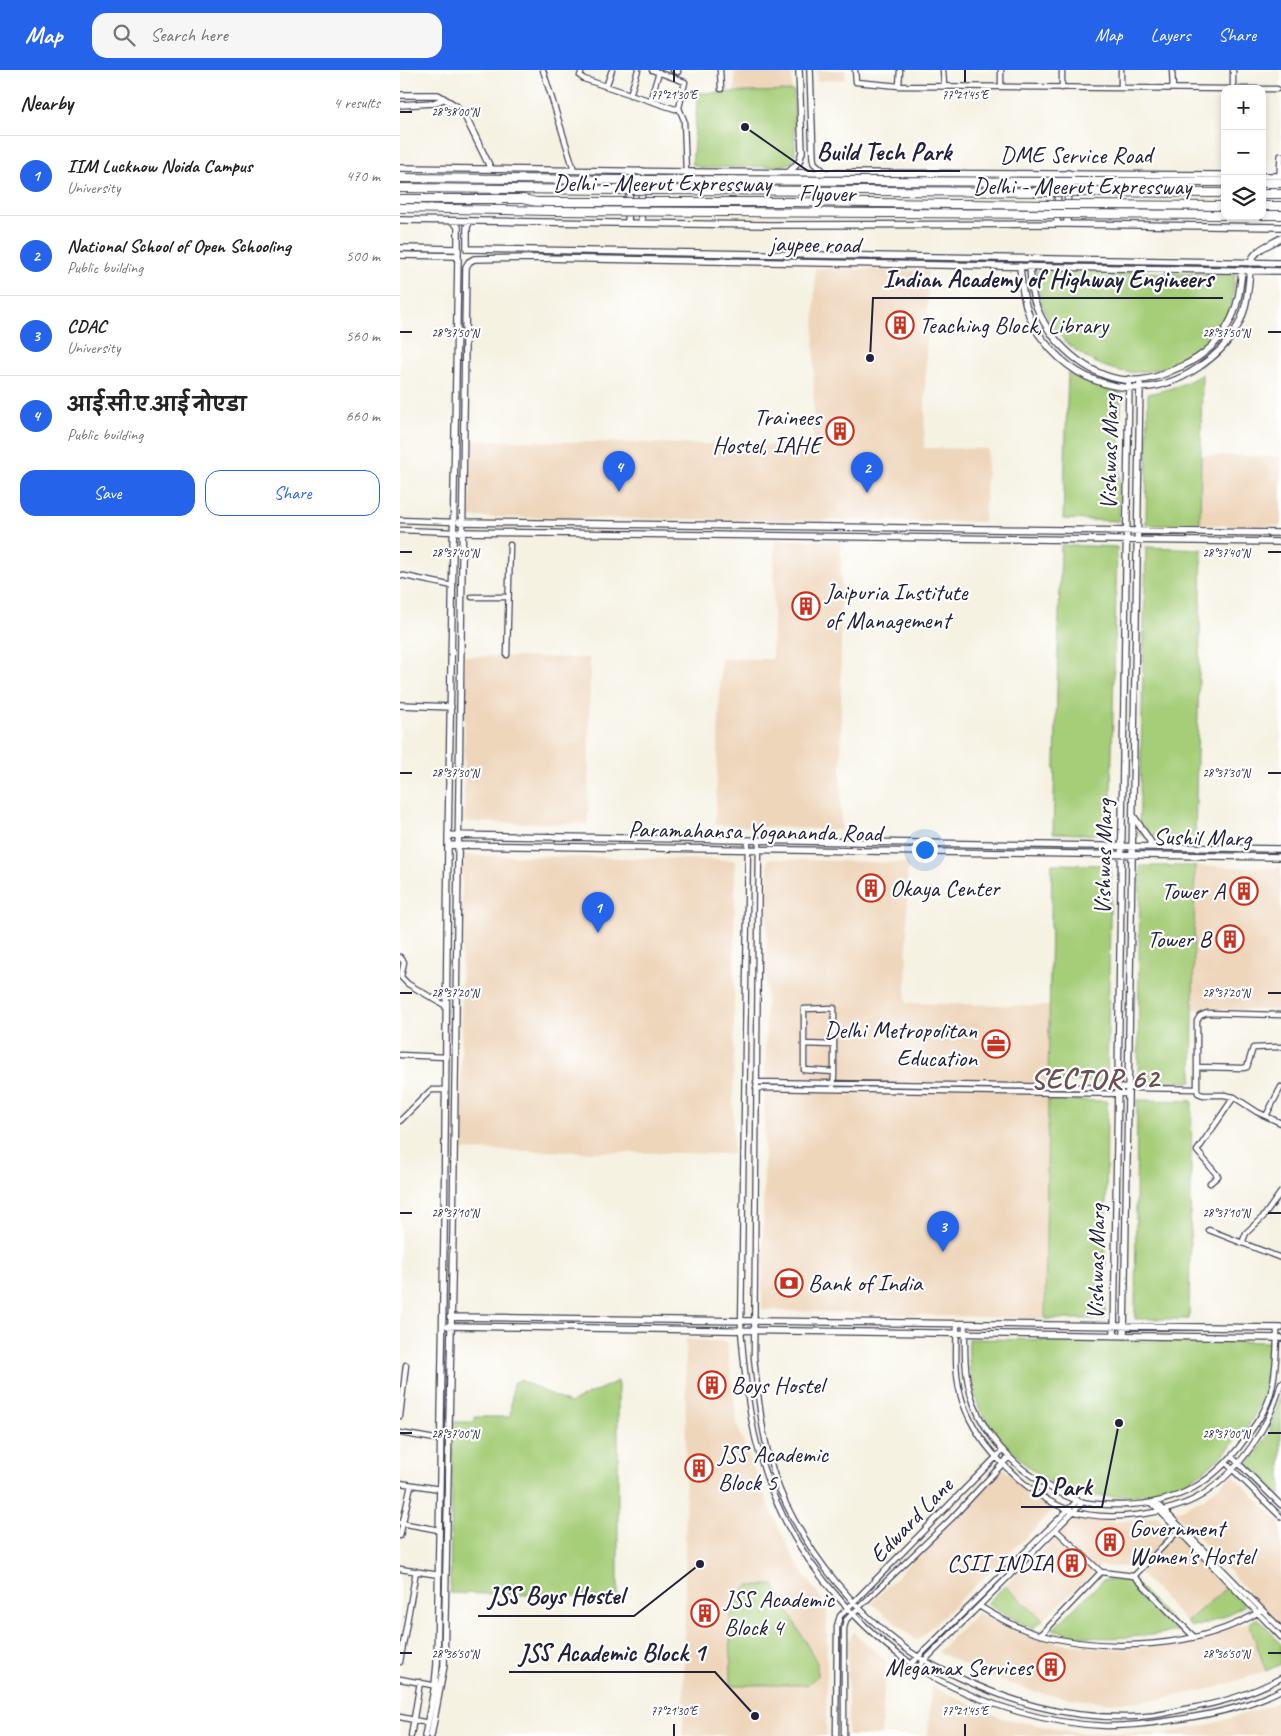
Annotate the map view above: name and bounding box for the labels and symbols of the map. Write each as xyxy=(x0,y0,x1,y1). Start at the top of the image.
text: 77°21'30"E xyxy=(651,87,699,103)
text: 77°21'45"E xyxy=(942,87,990,103)
text: 28°38'00"N xyxy=(431,104,480,120)
callout: Build Tech Park xyxy=(808,131,960,171)
text: Build Tech Park xyxy=(817,136,954,168)
street label: DME Service Road xyxy=(1000,140,1156,170)
street label: Delhi - Meerut Expressway xyxy=(553,168,773,198)
street label: Delhi - Meerut Expressway xyxy=(973,171,1193,201)
street label: Flyover xyxy=(799,178,858,208)
street label: jaypee road xyxy=(768,228,864,260)
callout: Indian Academy of Highway Engineers xyxy=(873,258,1223,298)
text: Indian Academy of Highway Engineers xyxy=(883,263,1215,295)
building icon: Teaching Block, Library xyxy=(885,310,915,340)
place label: Teaching Block, Library xyxy=(919,310,1110,340)
text: 28°37'50"N xyxy=(431,325,480,341)
text: 28°37'50"N xyxy=(1202,325,1251,341)
street label: Vishwas Marg xyxy=(1093,392,1125,510)
place label: Trainees Hostel, IAHE xyxy=(712,402,824,460)
building icon: Trainees Hostel, IAHE xyxy=(825,416,855,446)
pin: 4 xyxy=(603,451,635,492)
pin: 2 xyxy=(851,452,883,493)
text: 28°37'40"N xyxy=(431,545,480,561)
text: 28°37'40"N xyxy=(1202,545,1251,561)
place label: Jaipuria Institute of Management xyxy=(824,577,969,635)
building icon: Jaipuria Institute of Management xyxy=(791,591,821,621)
text: 28°37'30"N xyxy=(431,765,480,781)
text: 28°37'30"N xyxy=(1202,765,1251,781)
street label: Vishwas Marg xyxy=(1087,797,1119,915)
street label: Paramahansa Yogananda Road xyxy=(628,814,886,848)
street label: Sushil Marg xyxy=(1153,821,1254,853)
your location xyxy=(912,837,938,863)
building icon: Okaya Center xyxy=(856,873,886,903)
place label: Okaya Center xyxy=(890,873,1002,903)
place label: Tower A xyxy=(1161,876,1226,906)
building icon: Tower A xyxy=(1229,876,1259,906)
pin: 1 xyxy=(582,892,614,933)
place label: Tower B xyxy=(1147,924,1213,954)
building icon: Tower B xyxy=(1215,924,1245,954)
text: 28°37'20"N xyxy=(431,985,480,1001)
text: 28°37'20"N xyxy=(1202,985,1251,1001)
place label: Delhi Metropolitan Education xyxy=(824,1015,978,1073)
office icon: Delhi Metropolitan Education xyxy=(981,1029,1011,1059)
district label: SECTOR 62 xyxy=(1031,1060,1161,1097)
street label: Vishwas Marg xyxy=(1080,1202,1112,1320)
text: 28°37'10"N xyxy=(431,1205,480,1221)
text: 28°37'10"N xyxy=(1202,1205,1251,1221)
pin: 3 xyxy=(927,1211,959,1252)
bank icon: Bank of India xyxy=(774,1268,804,1298)
place label: Bank of India xyxy=(808,1268,924,1298)
building icon: Boys Hostel xyxy=(697,1370,727,1400)
place label: Boys Hostel xyxy=(731,1370,828,1400)
text: 28°37'00"N xyxy=(431,1426,480,1442)
text: 28°37'00"N xyxy=(1202,1426,1251,1442)
place label: JSS Academic Block 5 xyxy=(717,1439,829,1497)
building icon: JSS Academic Block 5 xyxy=(684,1453,714,1483)
callout: D Park xyxy=(1021,1467,1102,1507)
street label: Edward Lane xyxy=(863,1469,961,1569)
text: D Park xyxy=(1030,1471,1094,1503)
place label: Government Women's Hostel xyxy=(1129,1513,1258,1571)
building icon: Government Women's Hostel xyxy=(1095,1527,1125,1557)
place label: CSII INDIA xyxy=(947,1548,1054,1578)
building icon: CSII INDIA xyxy=(1057,1548,1087,1578)
callout: JSS Boys Hostel xyxy=(478,1576,634,1616)
text: JSS Boys Hostel xyxy=(486,1580,628,1612)
place label: JSS Academic Block 4 xyxy=(723,1584,835,1642)
building icon: JSS Academic Block 4 xyxy=(690,1598,720,1628)
callout: JSS Academic Block 1 xyxy=(509,1632,715,1672)
text: JSS Academic Block 1 xyxy=(517,1637,708,1669)
text: 28°36'50"N xyxy=(431,1646,480,1662)
text: 28°36'50"N xyxy=(1202,1646,1251,1662)
place label: Megamax Services xyxy=(885,1652,1035,1682)
building icon: Megamax Services xyxy=(1036,1652,1066,1682)
text: 77°21'30"E xyxy=(651,1703,699,1719)
text: 77°21'45"E xyxy=(942,1703,990,1719)

